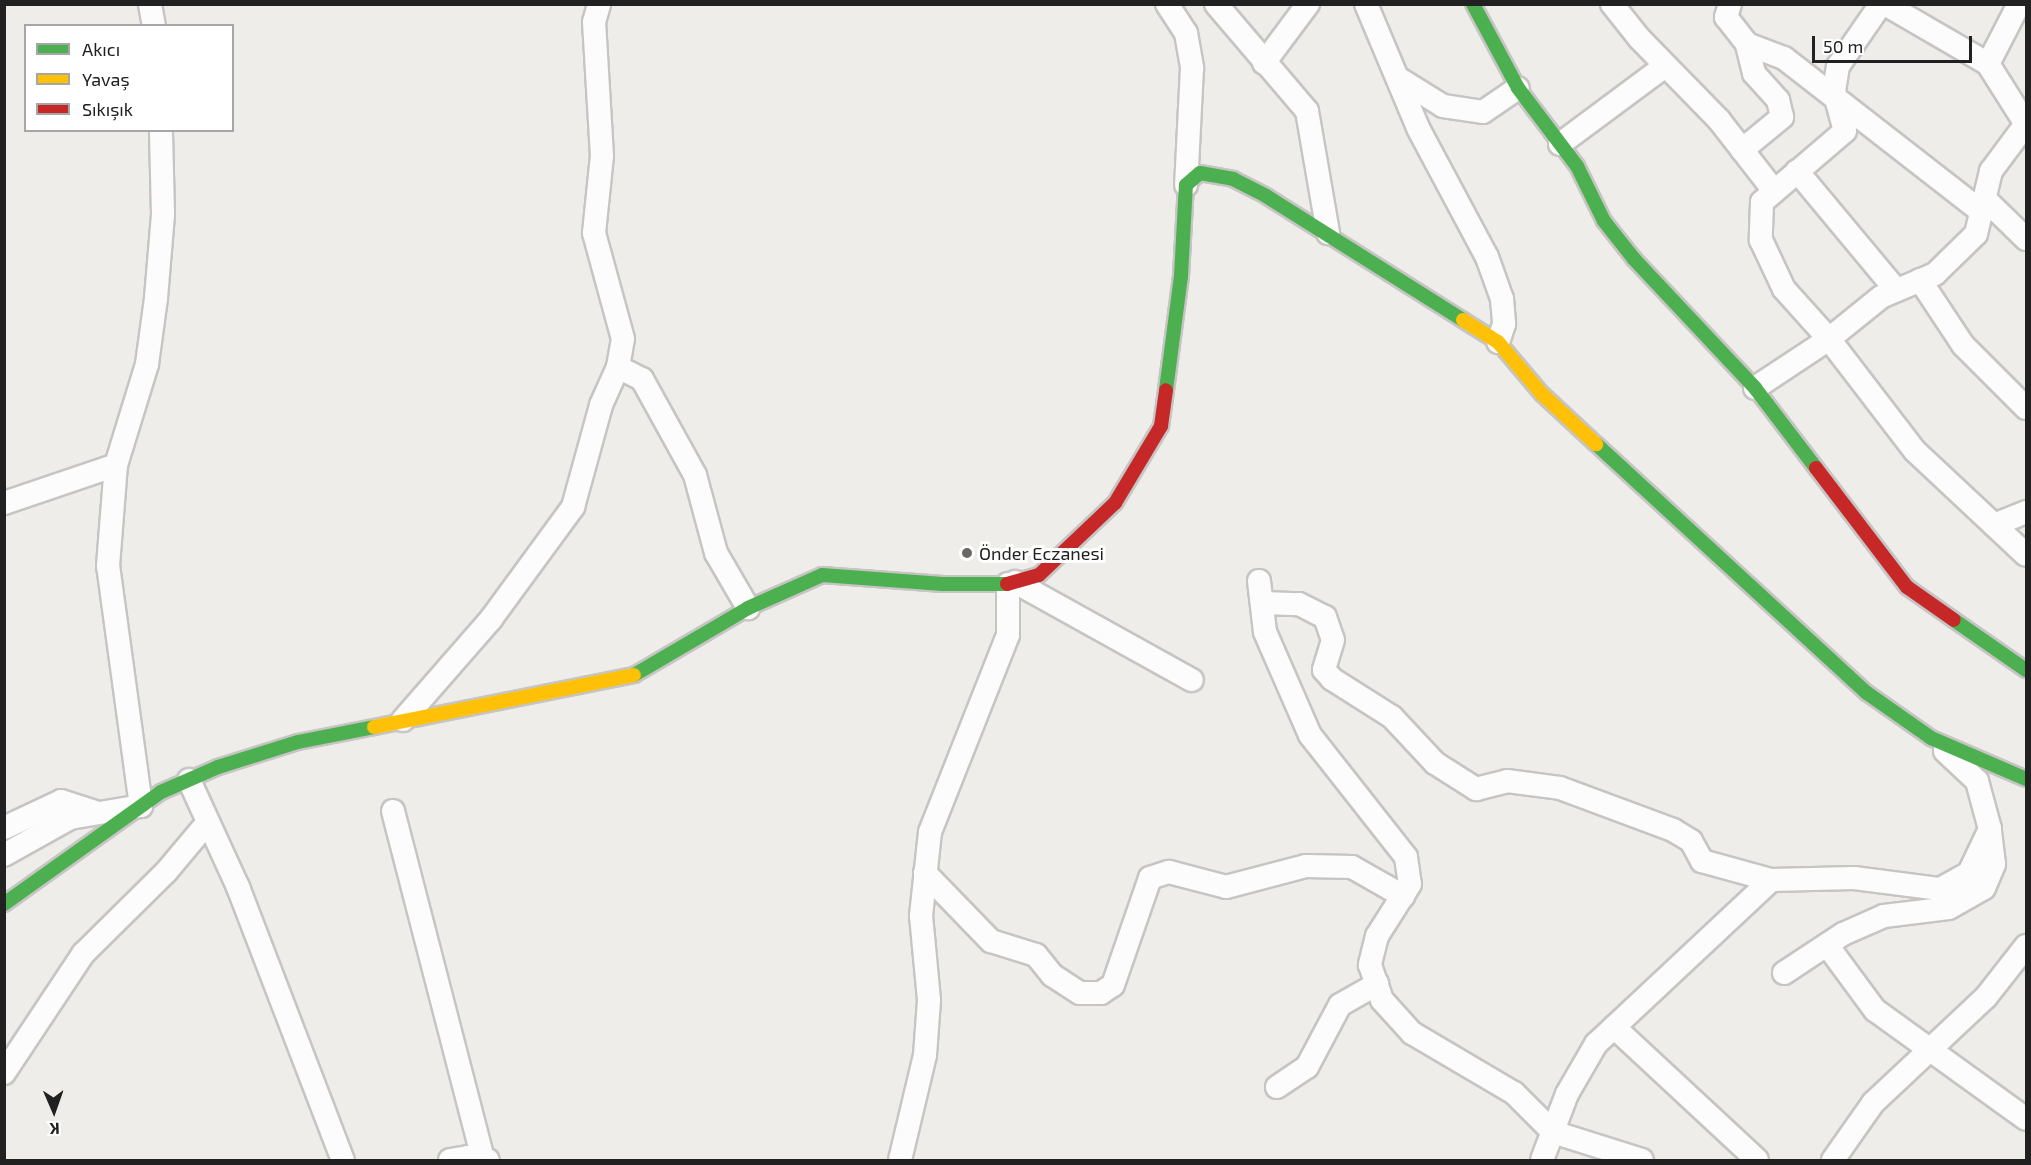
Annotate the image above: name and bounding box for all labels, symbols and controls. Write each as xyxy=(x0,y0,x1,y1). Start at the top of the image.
legend xyxy=(24,24,234,132)
scale bar xyxy=(1815,24,1976,62)
text: 50 m xyxy=(1823,35,1863,57)
text: Akıcı xyxy=(82,38,120,60)
text: Yavaş xyxy=(82,68,130,90)
text: Sıkışık xyxy=(82,98,133,120)
place label: Önder Eczanesi xyxy=(979,542,1104,564)
marker: Önder Eczanesi xyxy=(960,546,974,560)
north arrow xyxy=(24,1081,84,1141)
text: K xyxy=(49,1120,60,1139)

